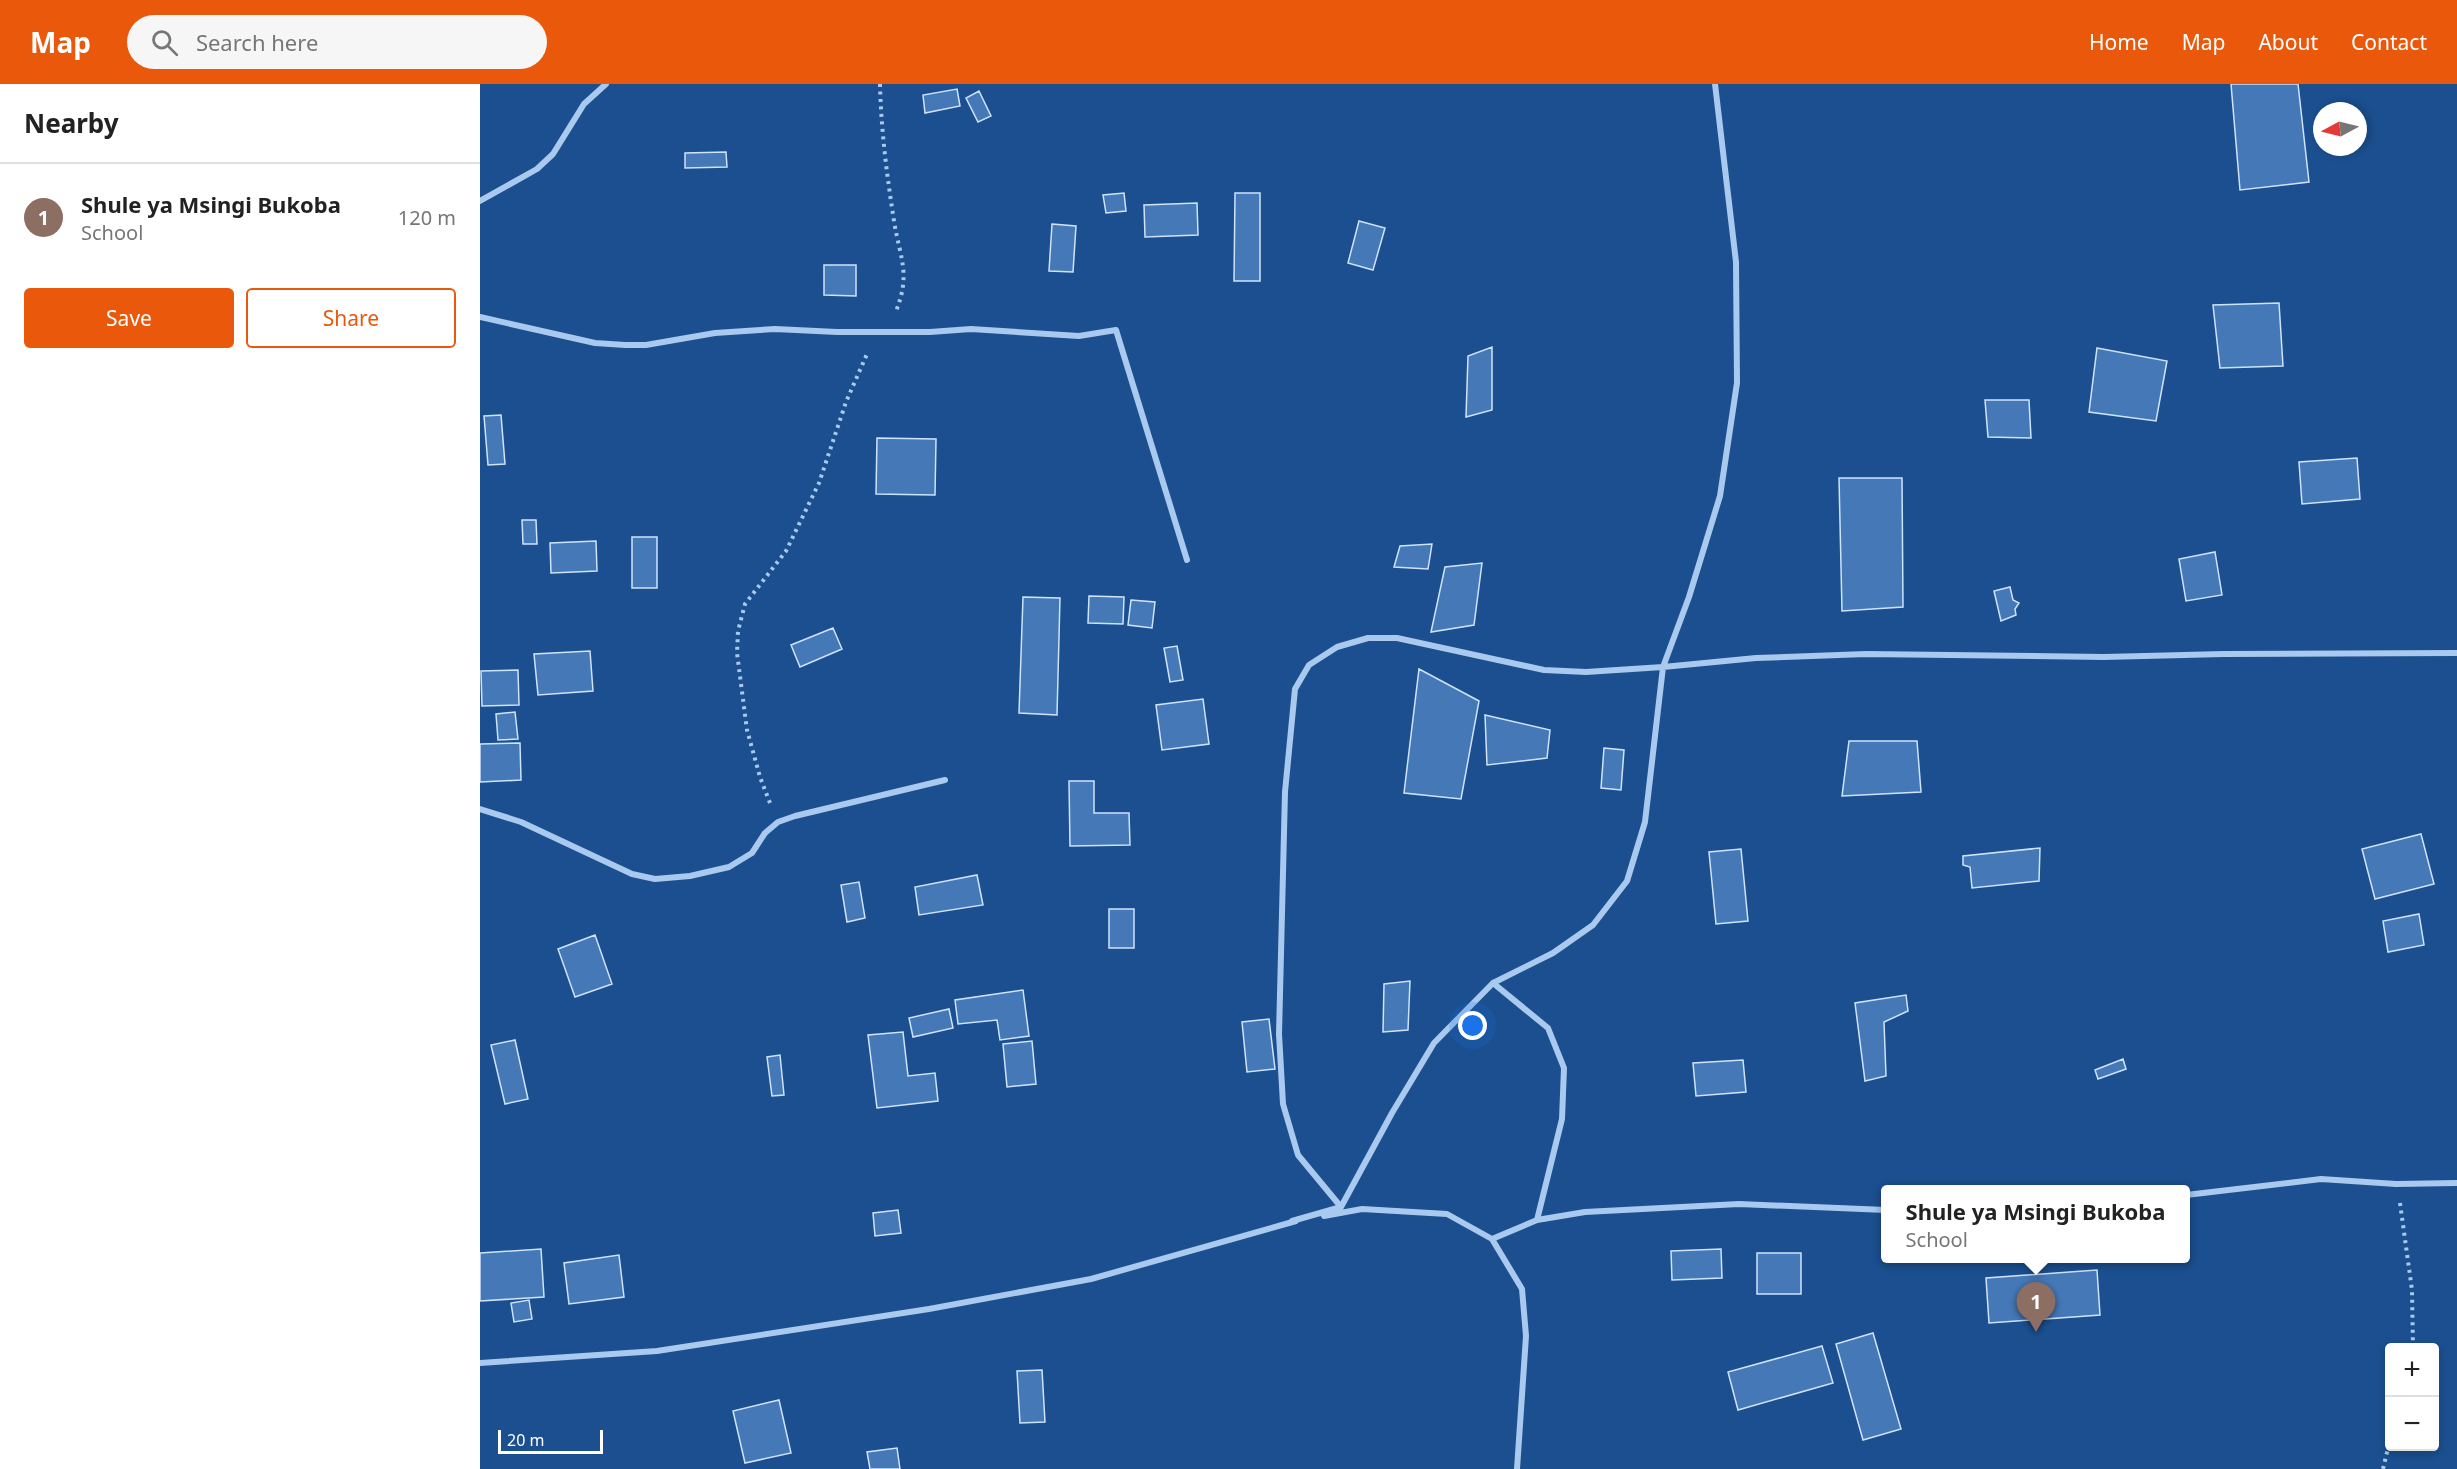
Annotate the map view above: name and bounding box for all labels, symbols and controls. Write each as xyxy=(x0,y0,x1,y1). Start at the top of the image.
search box xyxy=(127,15,547,69)
text: Map xyxy=(30,23,91,61)
icon: search xyxy=(148,26,181,59)
text: Search here xyxy=(196,27,318,57)
text: Home xyxy=(2089,28,2149,56)
text: Map xyxy=(2182,28,2225,56)
text: About xyxy=(2258,28,2318,56)
text: Contact xyxy=(2351,28,2427,56)
north arrow xyxy=(2313,102,2367,156)
text: Nearby xyxy=(24,105,119,141)
text: Shule ya Msingi Bukoba xyxy=(81,189,341,219)
text: 1 xyxy=(38,204,49,231)
text: 120 m xyxy=(398,204,456,231)
text: School xyxy=(81,219,143,246)
button: Save xyxy=(24,288,234,348)
button: Share xyxy=(246,288,456,348)
your location xyxy=(1458,1011,1487,1040)
popup xyxy=(1881,1185,2190,1263)
text: Shule ya Msingi Bukoba xyxy=(1906,1196,2165,1226)
text: School xyxy=(1906,1226,1968,1253)
pin: 1 xyxy=(2016,1282,2056,1332)
map controls xyxy=(2385,1343,2439,1451)
button: + xyxy=(2385,1343,2439,1397)
button: − xyxy=(2385,1397,2439,1451)
scale bar xyxy=(498,1427,603,1454)
text: 20 m xyxy=(507,1429,544,1451)

